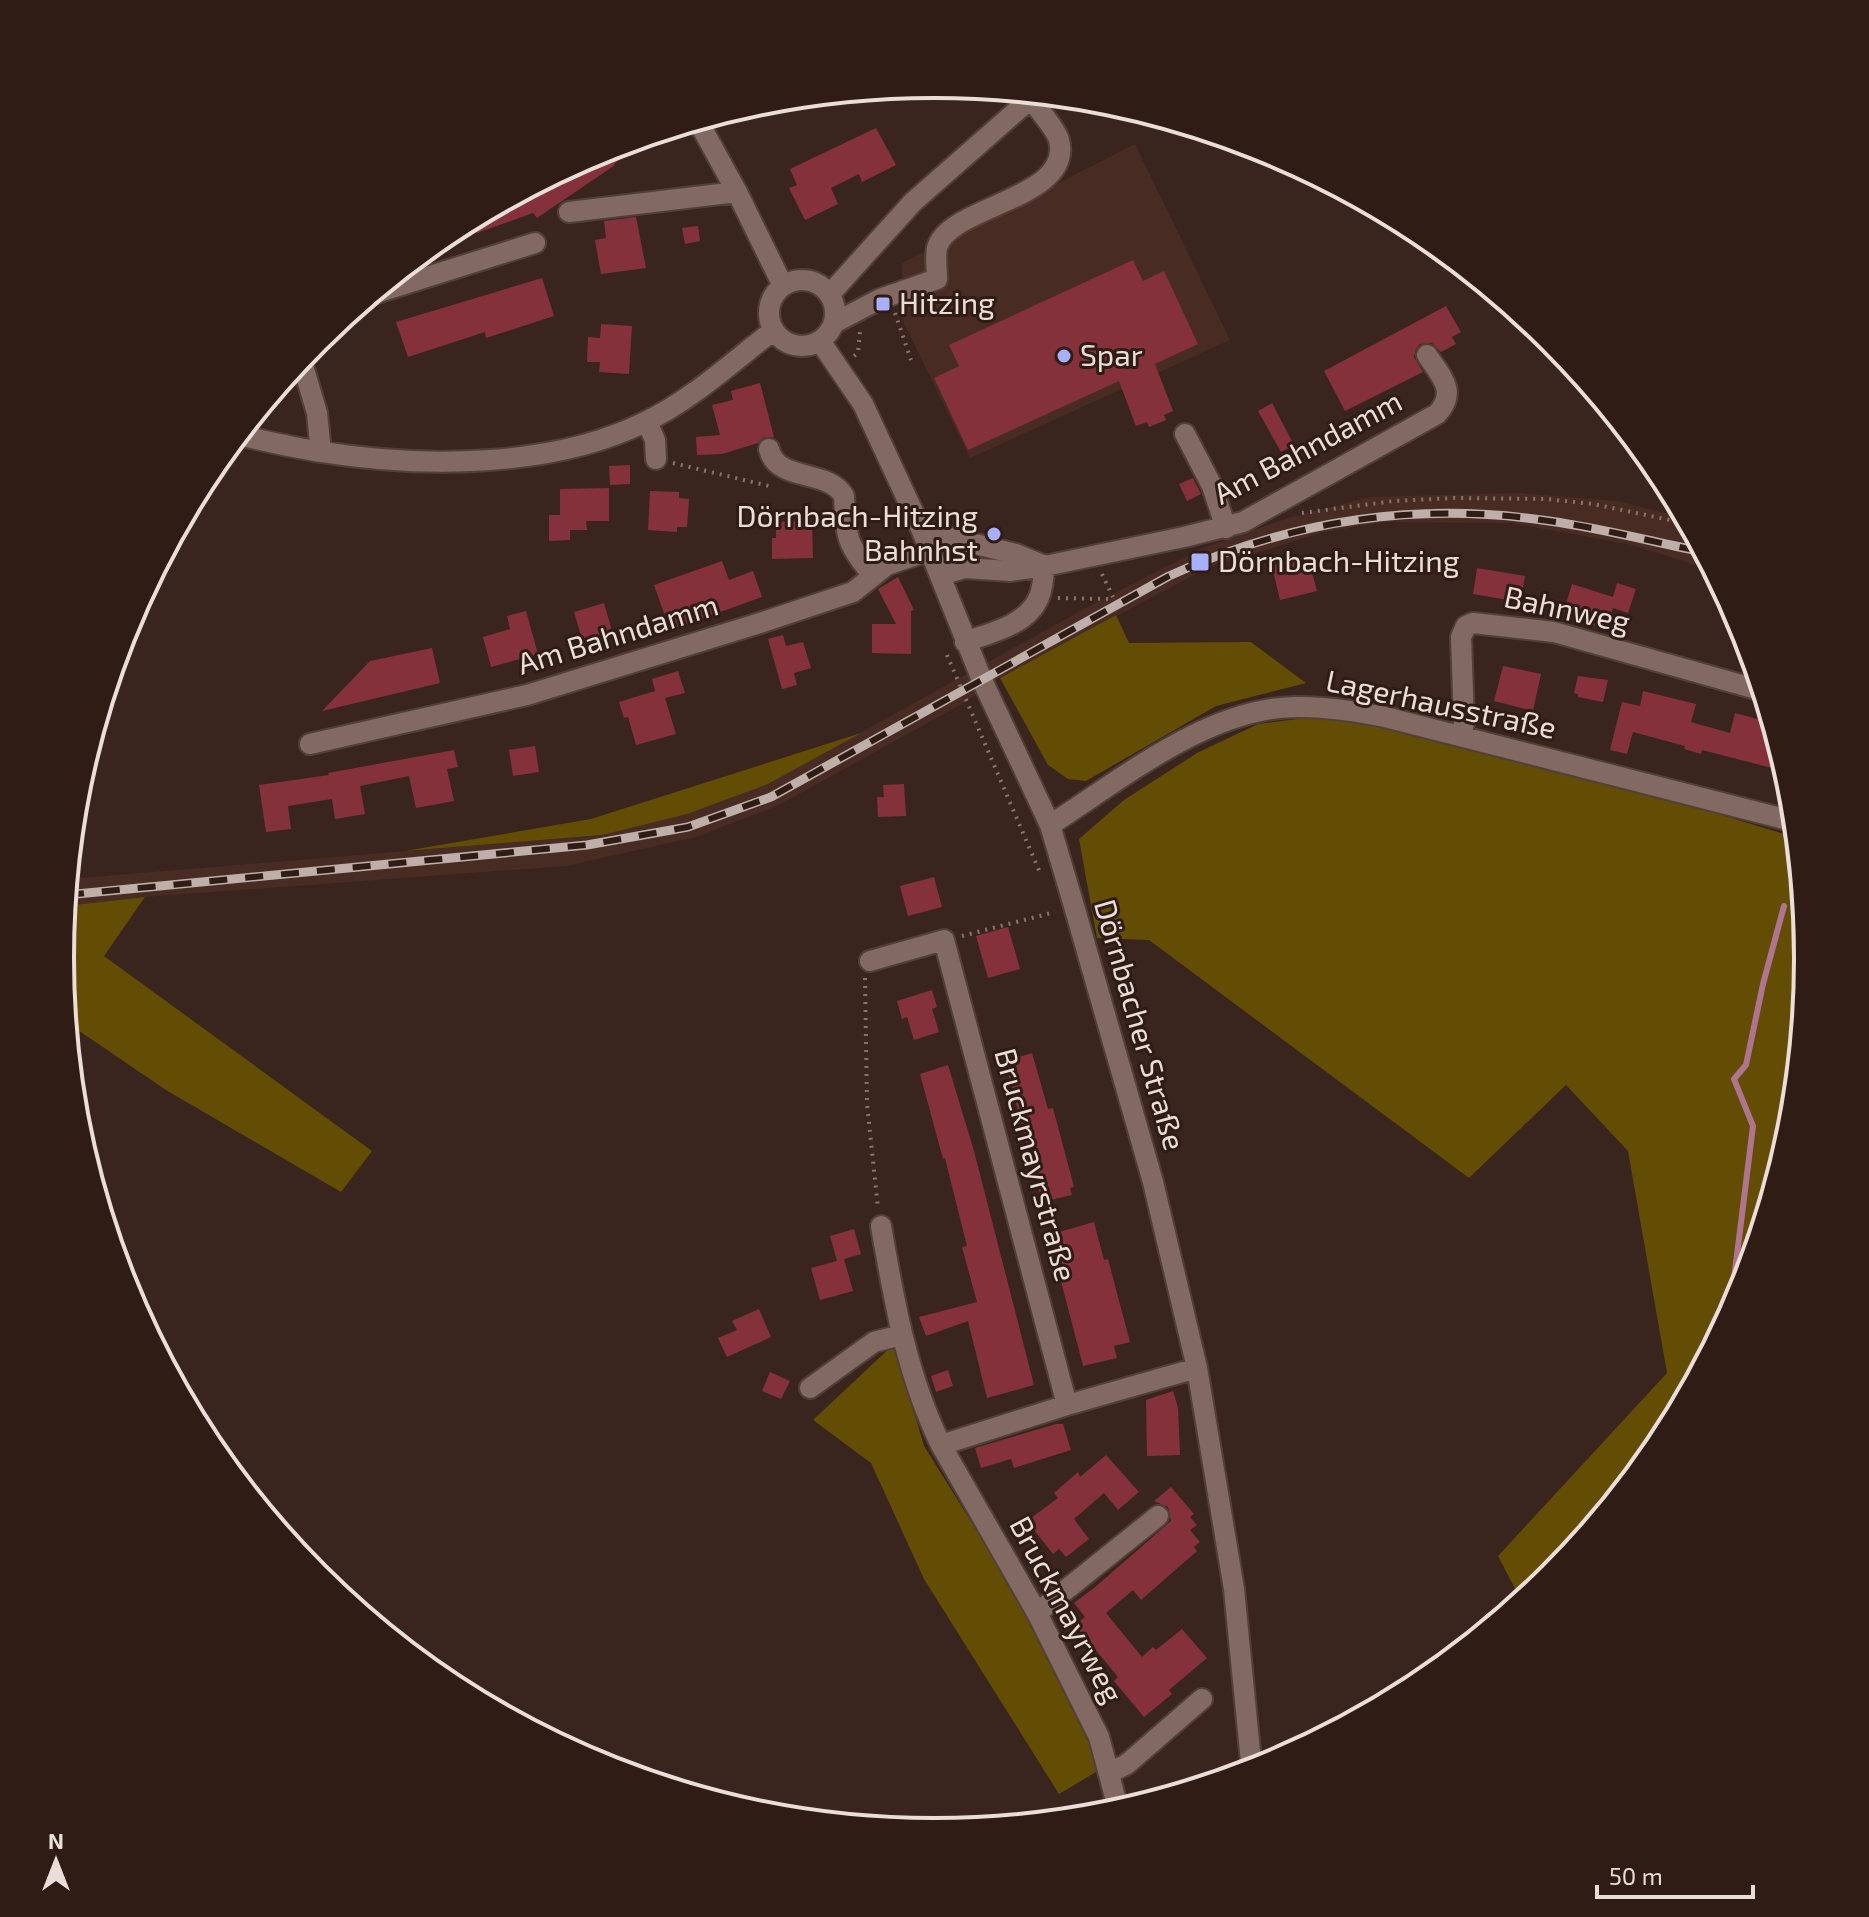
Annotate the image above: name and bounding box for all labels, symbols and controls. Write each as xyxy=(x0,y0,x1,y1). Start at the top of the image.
place label: Hitzing xyxy=(899,284,995,320)
marker: Hitzing xyxy=(874,295,892,313)
place label: Spar xyxy=(1080,336,1143,372)
marker: Spar xyxy=(1055,347,1073,365)
street label: Am Bahndamm xyxy=(1207,382,1407,511)
place label: Dörnbach-Hitzing Bahnhst xyxy=(737,497,978,567)
marker: Dörnbach-Hitzing Bahnhst xyxy=(985,525,1003,543)
place label: Dörnbach-Hitzing xyxy=(1218,542,1460,578)
marker: Dörnbach-Hitzing xyxy=(1189,551,1211,573)
street label: Bahnweg xyxy=(1501,577,1634,639)
street label: Am Bahndamm xyxy=(513,585,722,681)
street label: Lagerhausstraße xyxy=(1323,661,1560,745)
street label: Dörnbacher Straße xyxy=(1088,895,1194,1154)
street label: Bruckmayrstraße xyxy=(989,1044,1085,1285)
street label: Bruckmayrweg xyxy=(1004,1510,1132,1709)
north arrow xyxy=(16,1821,96,1901)
text: N xyxy=(48,1827,64,1853)
scale bar xyxy=(1597,1849,1753,1899)
text: 50 m xyxy=(1609,1861,1663,1890)

